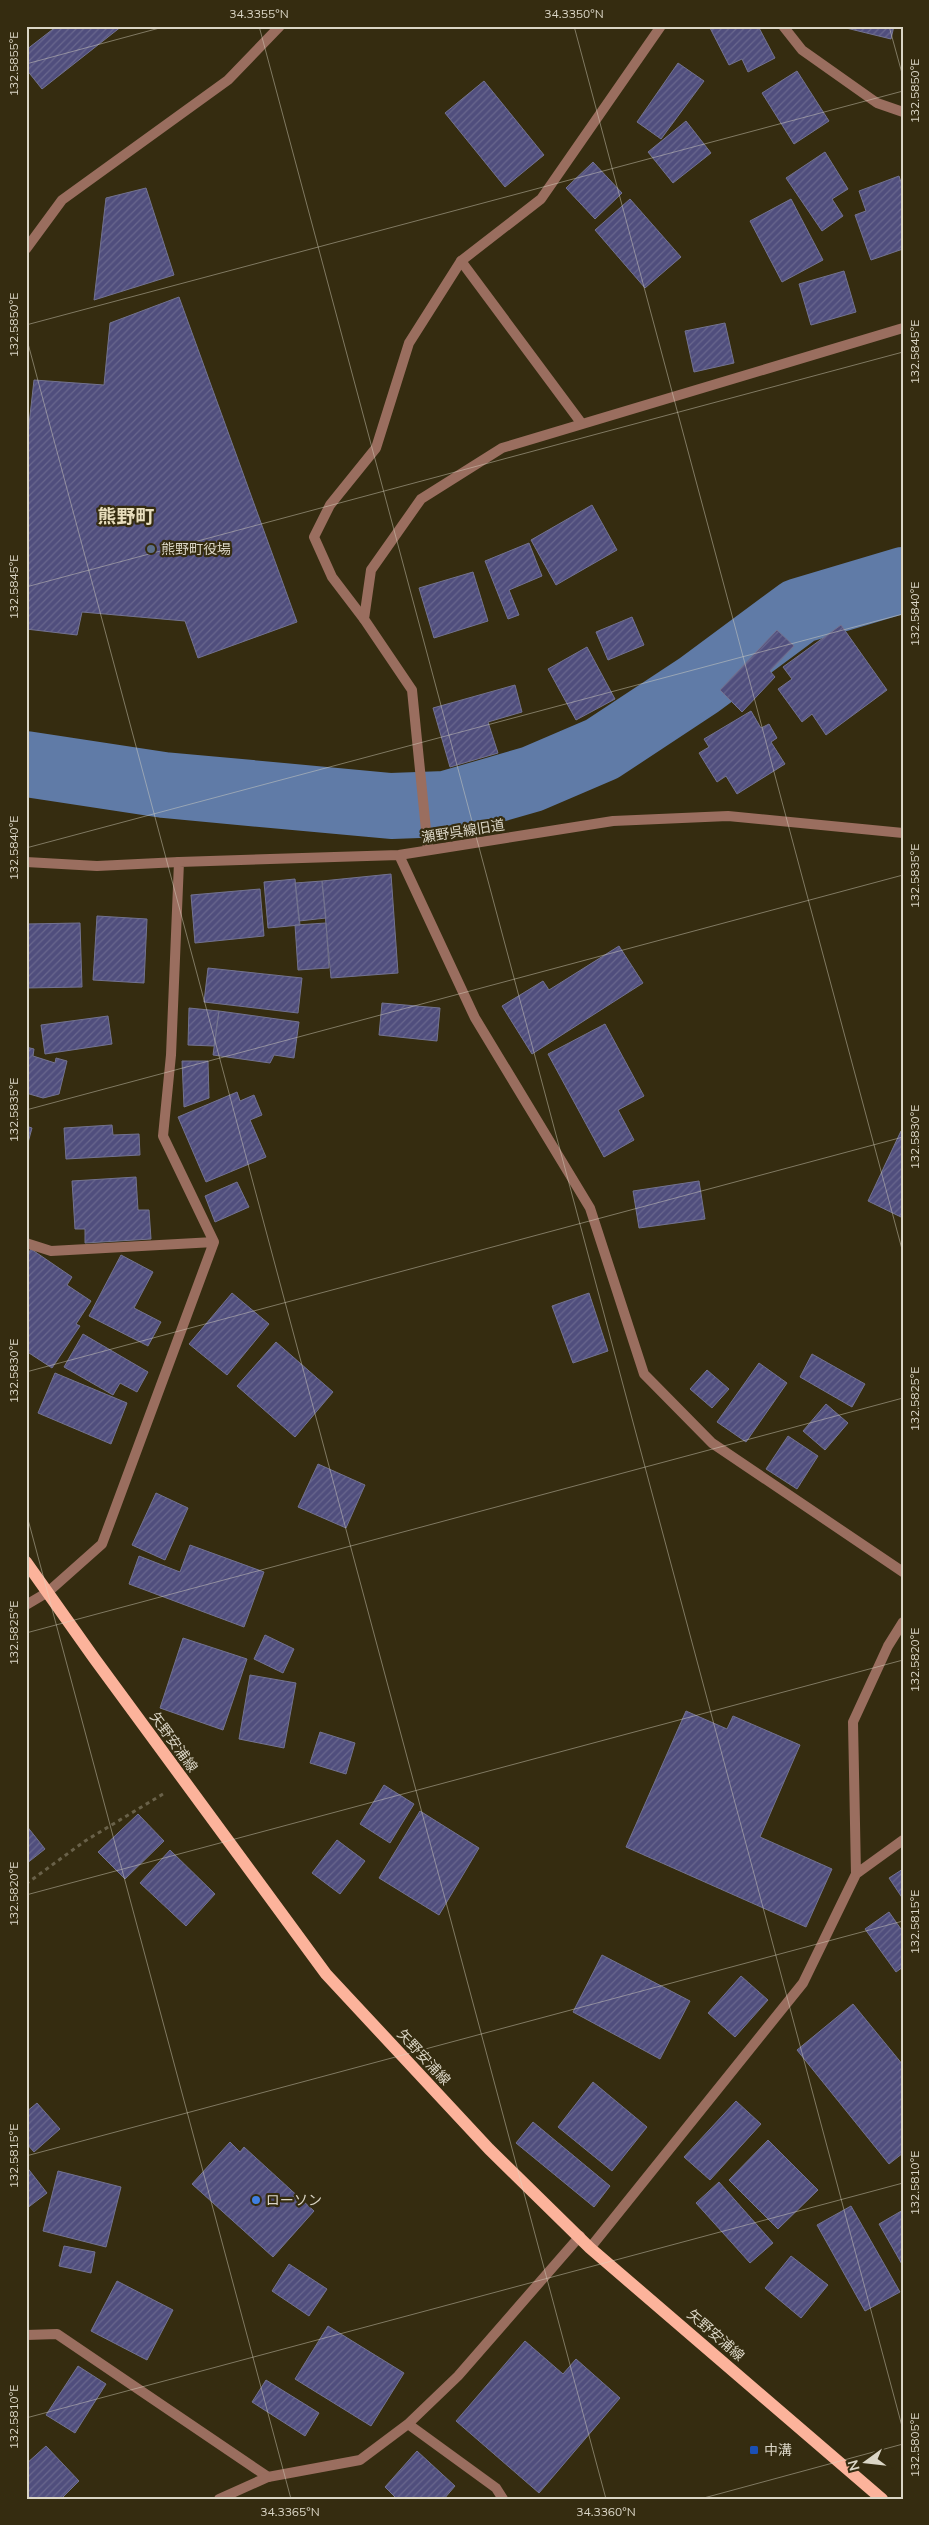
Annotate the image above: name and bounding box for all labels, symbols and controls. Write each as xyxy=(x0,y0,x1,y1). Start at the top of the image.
text: 34.3355°N xyxy=(229,6,289,21)
text: 34.3350°N xyxy=(544,6,604,21)
text: 132.5855°E xyxy=(6,32,21,96)
text: 132.5850°E xyxy=(907,59,922,123)
text: 132.5850°E xyxy=(6,293,21,357)
text: 132.5845°E xyxy=(907,320,922,384)
district label: 熊野町 xyxy=(97,504,155,528)
place label: 熊野町役場 xyxy=(161,540,231,558)
marker: 熊野町役場 xyxy=(145,543,157,555)
text: 132.5845°E xyxy=(6,555,21,619)
text: 132.5840°E xyxy=(907,582,922,646)
text: 132.5840°E xyxy=(6,816,21,880)
street label: 瀬野呉線旧道 xyxy=(420,816,506,846)
text: 132.5835°E xyxy=(907,844,922,908)
text: 132.5835°E xyxy=(6,1078,21,1142)
text: 132.5830°E xyxy=(907,1105,922,1169)
text: 132.5830°E xyxy=(6,1339,21,1403)
text: 132.5825°E xyxy=(907,1367,922,1431)
text: 132.5825°E xyxy=(6,1601,21,1665)
text: 132.5820°E xyxy=(907,1628,922,1692)
street label: 矢野安浦線 xyxy=(146,1708,202,1776)
text: 132.5820°E xyxy=(6,1862,21,1926)
text: 132.5815°E xyxy=(907,1890,922,1954)
street label: 矢野安浦線 xyxy=(394,2025,454,2089)
text: 132.5815°E xyxy=(6,2124,21,2188)
text: 132.5810°E xyxy=(907,2151,922,2215)
place label: ローソン xyxy=(266,2191,322,2209)
marker: ローソン xyxy=(250,2194,262,2206)
street label: 矢野安浦線 xyxy=(684,2305,748,2365)
text: 132.5810°E xyxy=(6,2385,21,2449)
text: 132.5805°E xyxy=(907,2413,922,2477)
north arrow xyxy=(842,2438,892,2488)
place label: 中溝 xyxy=(764,2441,792,2459)
marker: 中溝 xyxy=(748,2444,760,2456)
text: N xyxy=(843,2458,864,2473)
text: 34.3365°N xyxy=(260,2504,320,2519)
text: 34.3360°N xyxy=(576,2504,636,2519)

